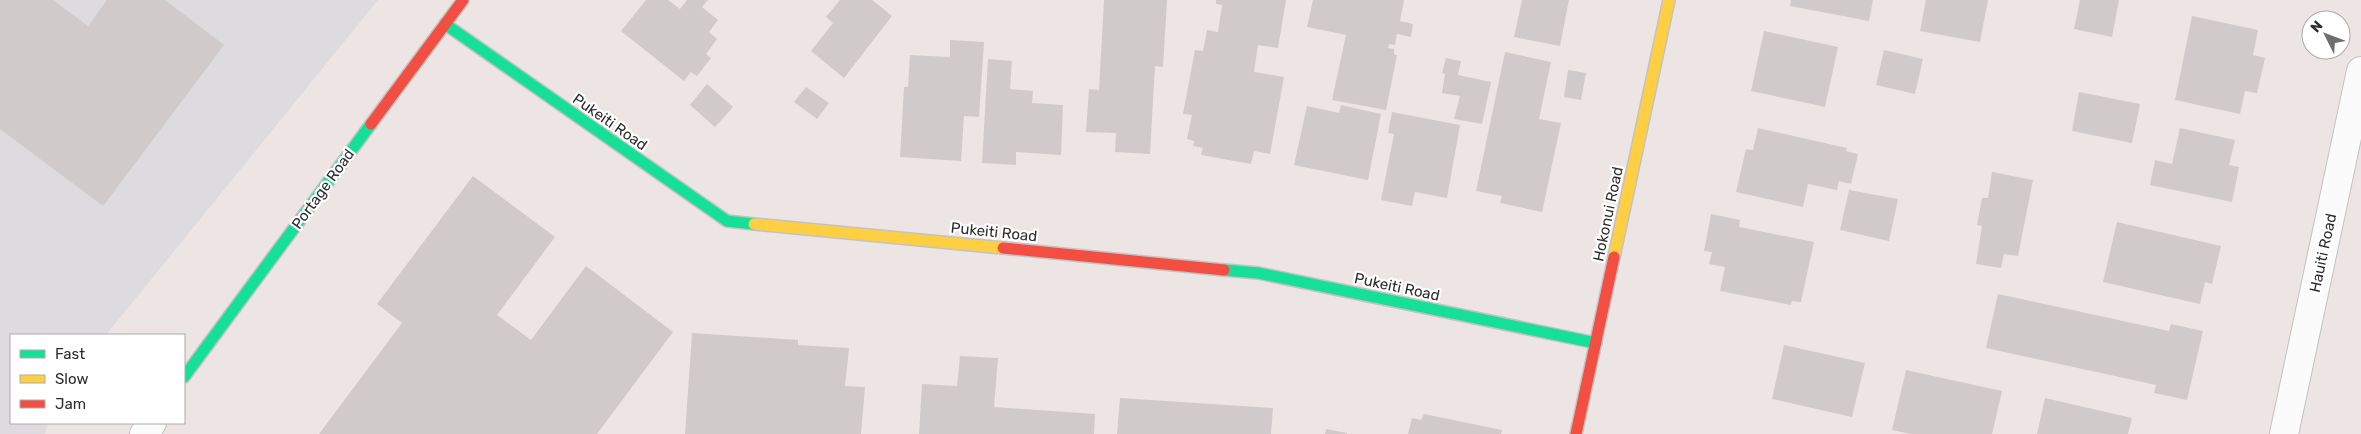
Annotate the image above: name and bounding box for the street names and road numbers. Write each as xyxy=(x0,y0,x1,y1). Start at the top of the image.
street label: Pukeiti Road xyxy=(569,90,651,154)
street label: Portage Road xyxy=(288,145,358,233)
street label: Hokonui Road xyxy=(1589,165,1627,263)
street label: Hauiti Road xyxy=(2306,212,2340,294)
street label: Pukeiti Road xyxy=(950,219,1038,245)
street label: Pukeiti Road xyxy=(1353,269,1441,305)

